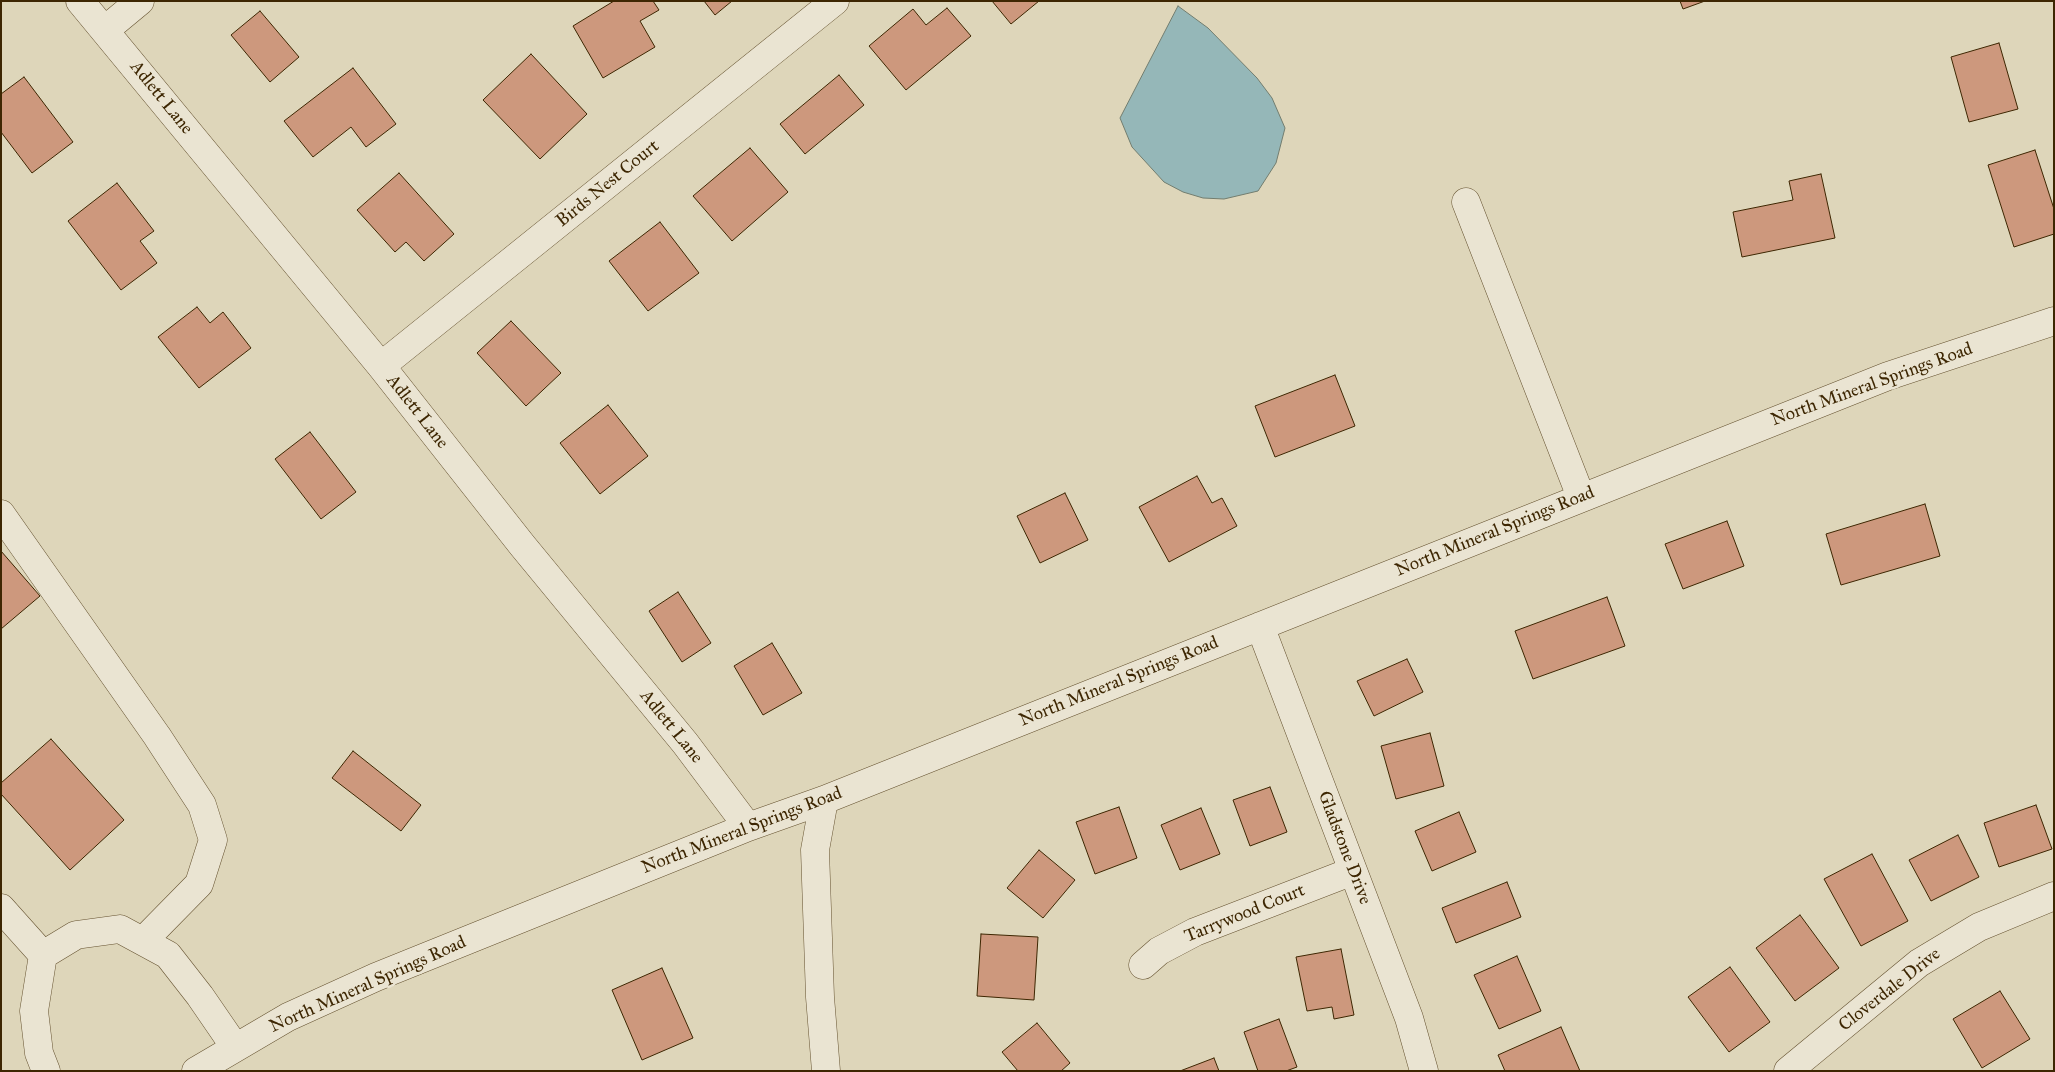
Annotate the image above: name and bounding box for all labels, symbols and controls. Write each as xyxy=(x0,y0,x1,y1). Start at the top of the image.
street label: Adlett Lane xyxy=(125,57,197,139)
street label: Birds Nest Court xyxy=(552,136,664,232)
street label: North Mineral Springs Road xyxy=(1768,338,1976,432)
street label: Adlett Lane xyxy=(381,371,453,453)
street label: North Mineral Springs Road xyxy=(1392,482,1598,582)
street label: North Mineral Springs Road xyxy=(1016,632,1222,732)
street label: Adlett Lane xyxy=(635,686,707,768)
street label: North Mineral Springs Road xyxy=(639,783,845,879)
street label: Gladstone Drive xyxy=(1312,788,1376,908)
street label: Tarrywood Court xyxy=(1182,880,1308,948)
street label: North Mineral Springs Road xyxy=(266,932,470,1038)
street label: Cloverdale Drive xyxy=(1835,944,1945,1036)

